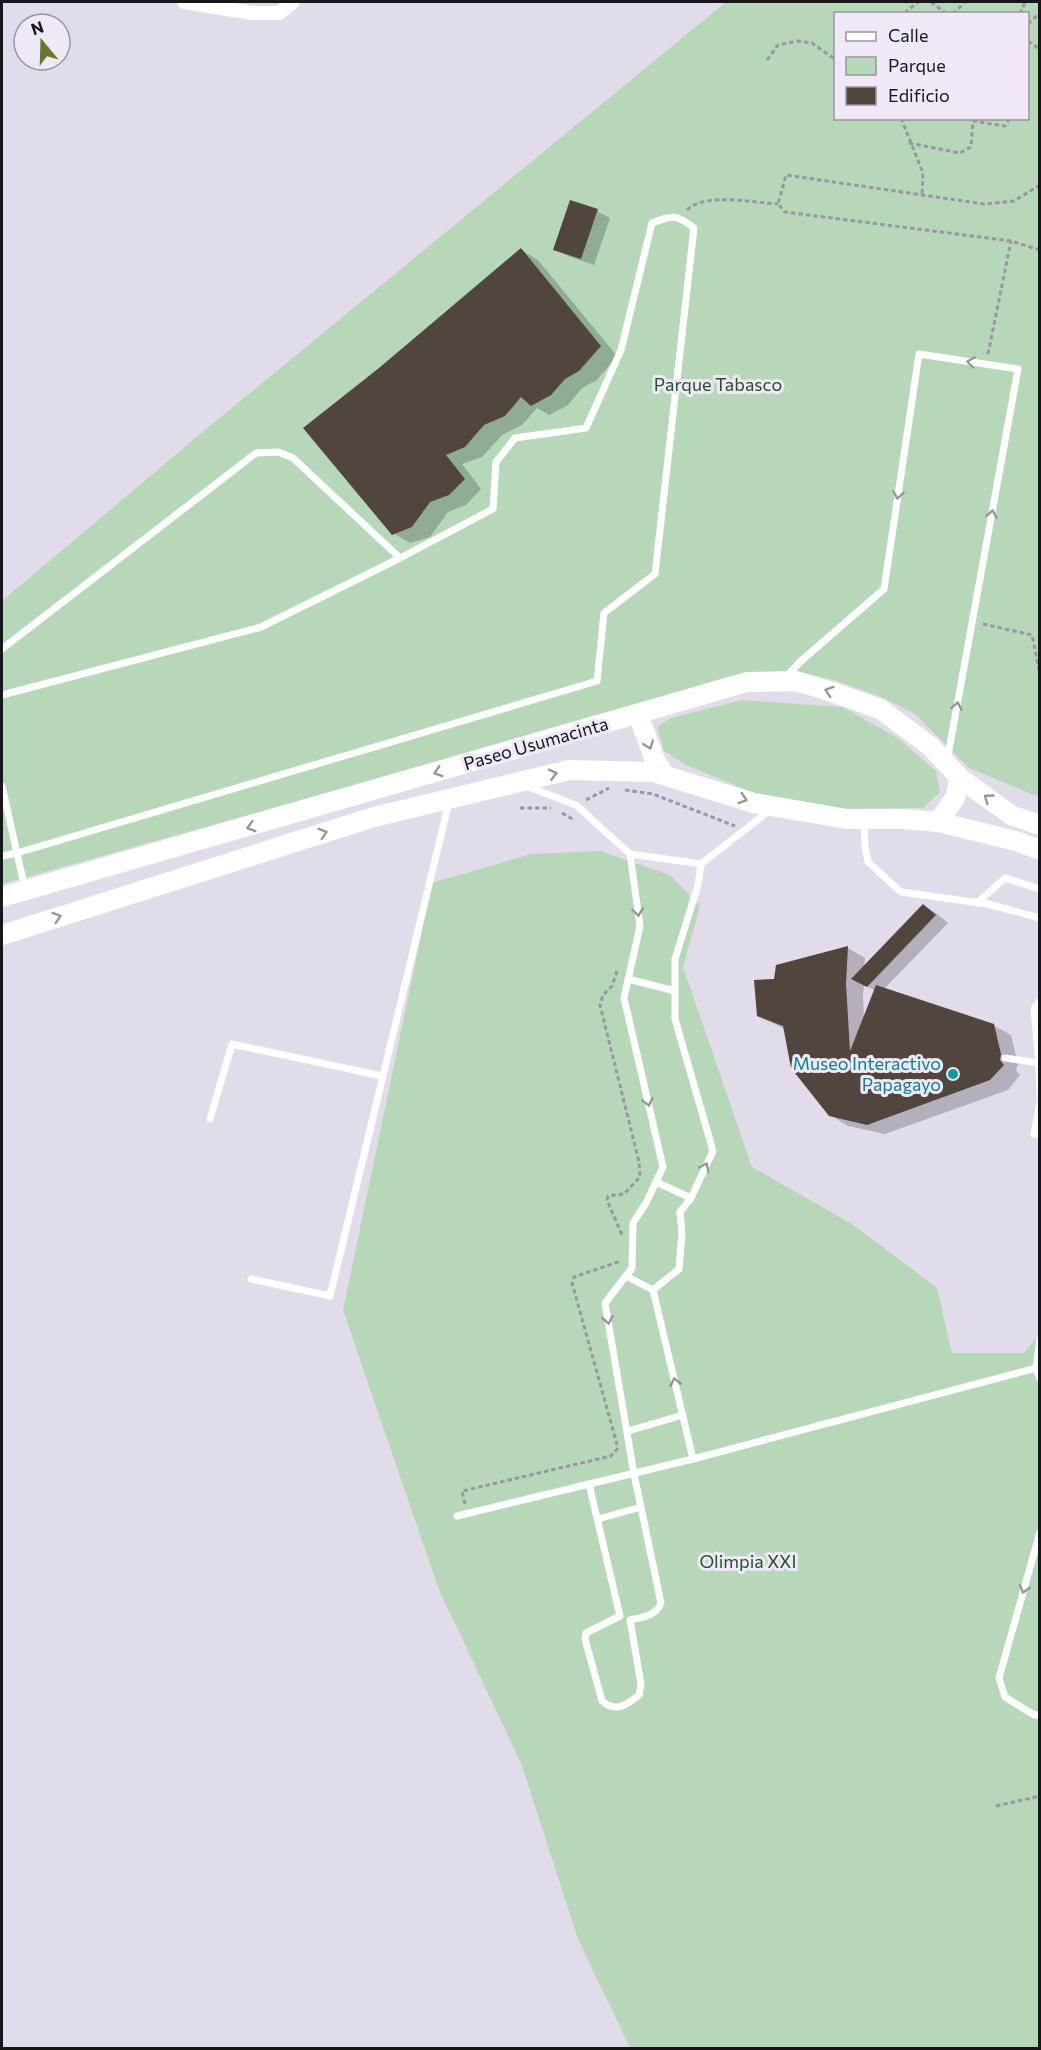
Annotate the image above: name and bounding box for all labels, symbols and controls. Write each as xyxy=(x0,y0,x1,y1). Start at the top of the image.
north arrow xyxy=(12,12,72,72)
legend xyxy=(834,12,1029,120)
text: N xyxy=(28,16,46,38)
text: Calle xyxy=(888,24,928,46)
text: Parque xyxy=(888,54,946,76)
text: Edificio xyxy=(888,84,950,106)
one-way arrow xyxy=(966,356,975,368)
park label: Parque Tabasco xyxy=(654,373,782,395)
one-way arrow xyxy=(892,490,905,500)
one-way arrow xyxy=(985,509,997,519)
one-way arrow xyxy=(824,686,835,698)
one-way arrow xyxy=(950,701,963,711)
street label: Paseo Usumacinta xyxy=(461,712,611,774)
one-way arrow xyxy=(642,740,655,750)
one-way arrow xyxy=(433,765,443,778)
one-way arrow xyxy=(548,769,558,782)
one-way arrow xyxy=(737,792,748,805)
one-way arrow xyxy=(984,795,995,806)
one-way arrow xyxy=(246,819,256,832)
one-way arrow xyxy=(317,828,328,841)
one-way arrow xyxy=(631,907,644,916)
one-way arrow xyxy=(51,912,62,925)
place label: Museo Interactivo Papagayo xyxy=(793,1052,941,1095)
marker: Museo Interactivo Papagayo xyxy=(946,1067,960,1081)
one-way arrow xyxy=(641,1097,654,1107)
one-way arrow xyxy=(698,1162,710,1173)
one-way arrow xyxy=(601,1314,614,1324)
one-way arrow xyxy=(669,1377,682,1387)
park label: Olimpia XXI xyxy=(699,1550,797,1572)
one-way arrow xyxy=(1019,1583,1031,1594)

